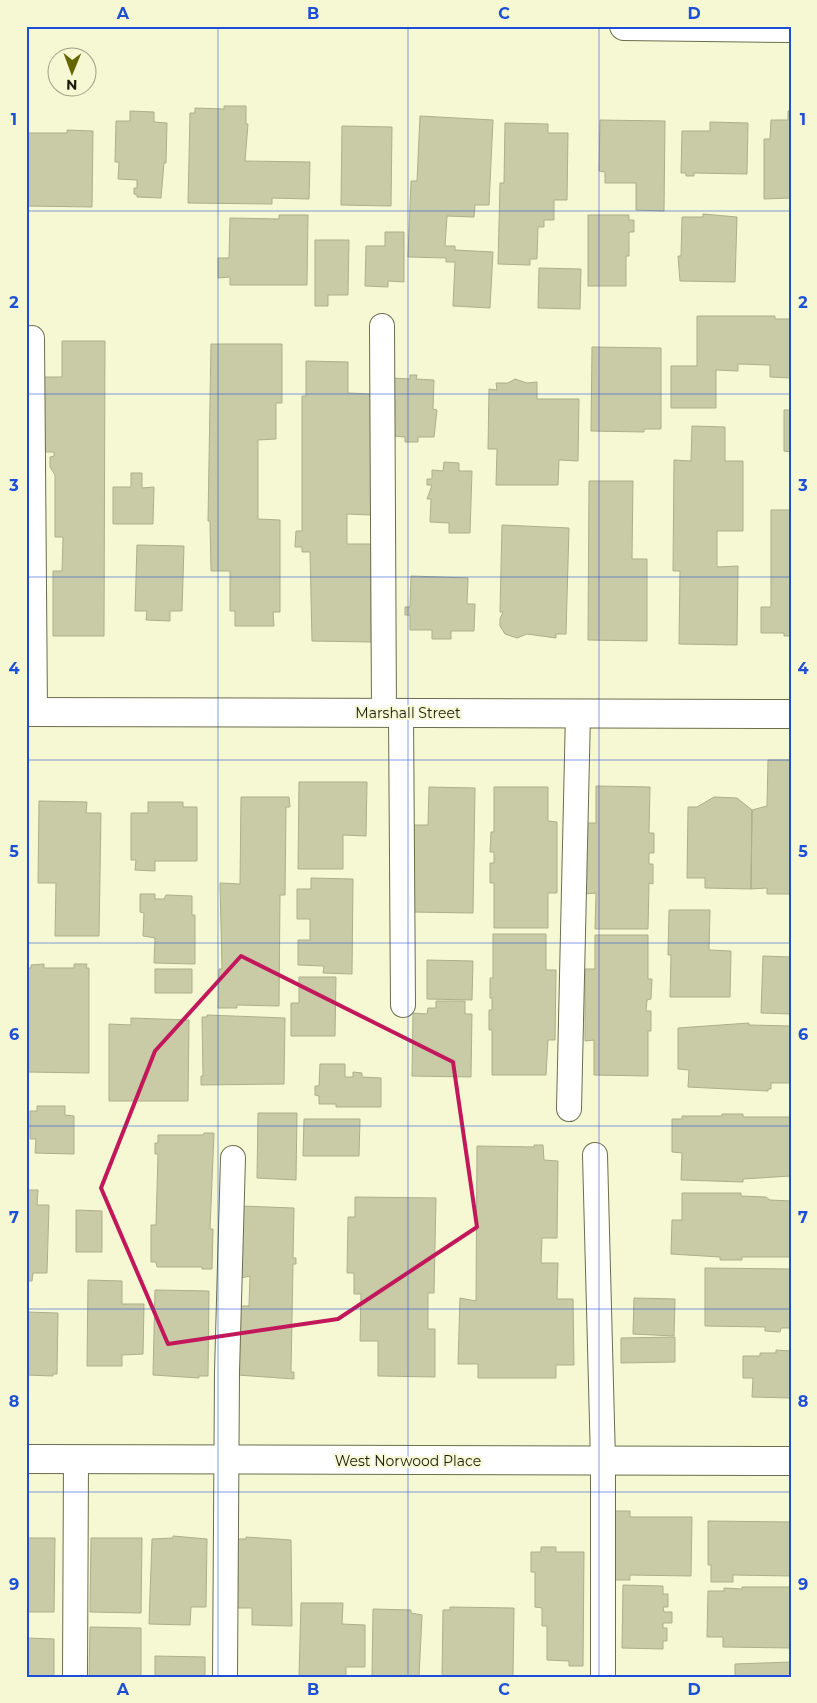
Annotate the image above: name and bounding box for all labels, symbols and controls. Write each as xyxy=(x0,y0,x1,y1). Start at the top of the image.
text: A xyxy=(116,4,130,23)
text: B xyxy=(307,4,319,23)
text: C xyxy=(498,4,510,23)
text: D xyxy=(687,4,701,23)
north arrow xyxy=(48,48,98,98)
text: N xyxy=(66,76,78,94)
text: 1 xyxy=(11,110,17,129)
text: 1 xyxy=(800,110,806,129)
text: 2 xyxy=(9,293,19,312)
text: 2 xyxy=(798,293,808,312)
text: 3 xyxy=(8,476,19,495)
text: 3 xyxy=(797,476,808,495)
text: 4 xyxy=(8,659,20,678)
text: 4 xyxy=(797,659,809,678)
street label: Marshall Street xyxy=(355,704,461,722)
text: 5 xyxy=(9,842,19,861)
text: 5 xyxy=(798,842,808,861)
text: 6 xyxy=(9,1025,19,1044)
text: 6 xyxy=(798,1025,808,1044)
text: 7 xyxy=(9,1208,19,1227)
text: 7 xyxy=(798,1208,808,1227)
text: 8 xyxy=(9,1392,19,1411)
text: 8 xyxy=(798,1392,808,1411)
street label: West Norwood Place xyxy=(335,1452,481,1470)
text: 9 xyxy=(9,1575,19,1594)
text: 9 xyxy=(798,1575,808,1594)
text: A xyxy=(116,1680,130,1699)
text: B xyxy=(307,1680,319,1699)
text: C xyxy=(498,1680,510,1699)
text: D xyxy=(687,1680,701,1699)

